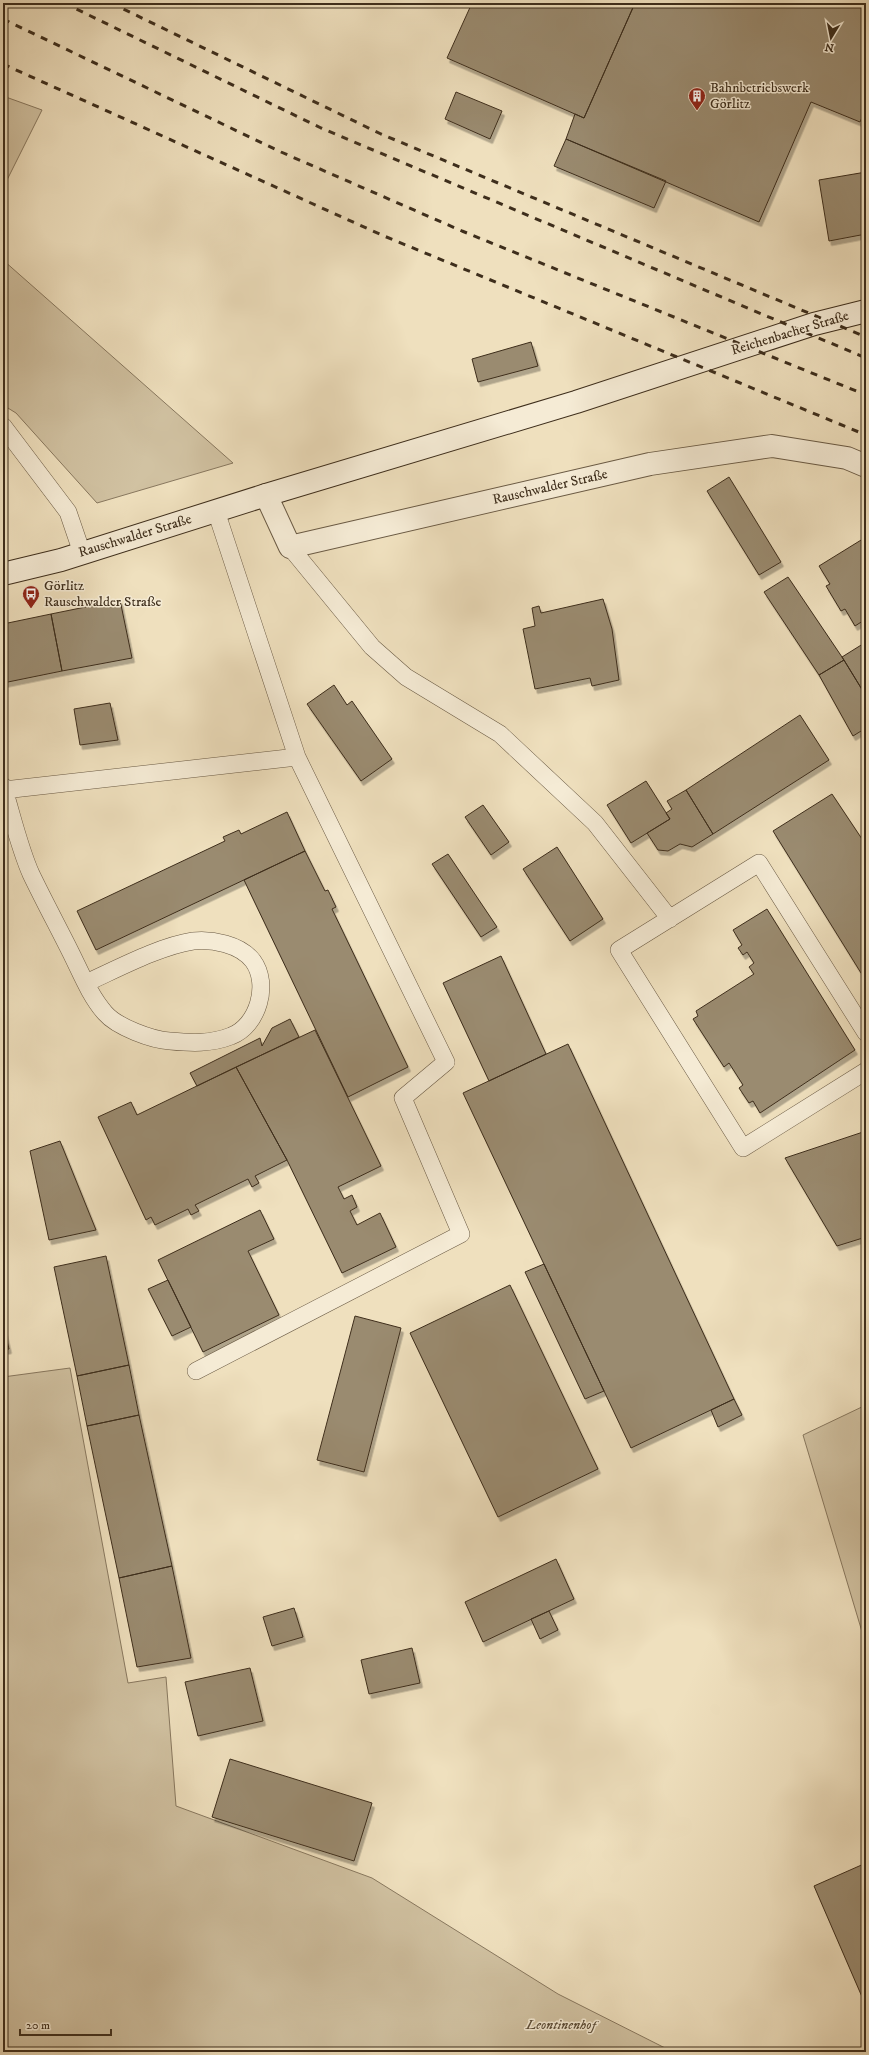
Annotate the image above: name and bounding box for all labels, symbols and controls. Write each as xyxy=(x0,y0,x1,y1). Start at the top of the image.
north arrow xyxy=(811,18,851,58)
text: N xyxy=(824,39,835,55)
place label: Bahnbetriebswerk Görlitz xyxy=(710,79,809,113)
building icon: Bahnbetriebswerk Görlitz xyxy=(687,86,707,111)
street label: Reichenbacher Straße xyxy=(729,306,851,359)
street label: Rauschwalder Straße xyxy=(491,465,609,509)
street label: Rauschwalder Straße xyxy=(76,510,194,562)
place label: Görlitz Rauschwalder Straße xyxy=(44,577,162,611)
bus stop icon: Görlitz Rauschwalder Straße xyxy=(21,584,41,609)
scale bar xyxy=(20,2011,111,2037)
park label: Leontinenhof xyxy=(525,2016,599,2034)
text: 20 m xyxy=(26,2018,50,2033)

